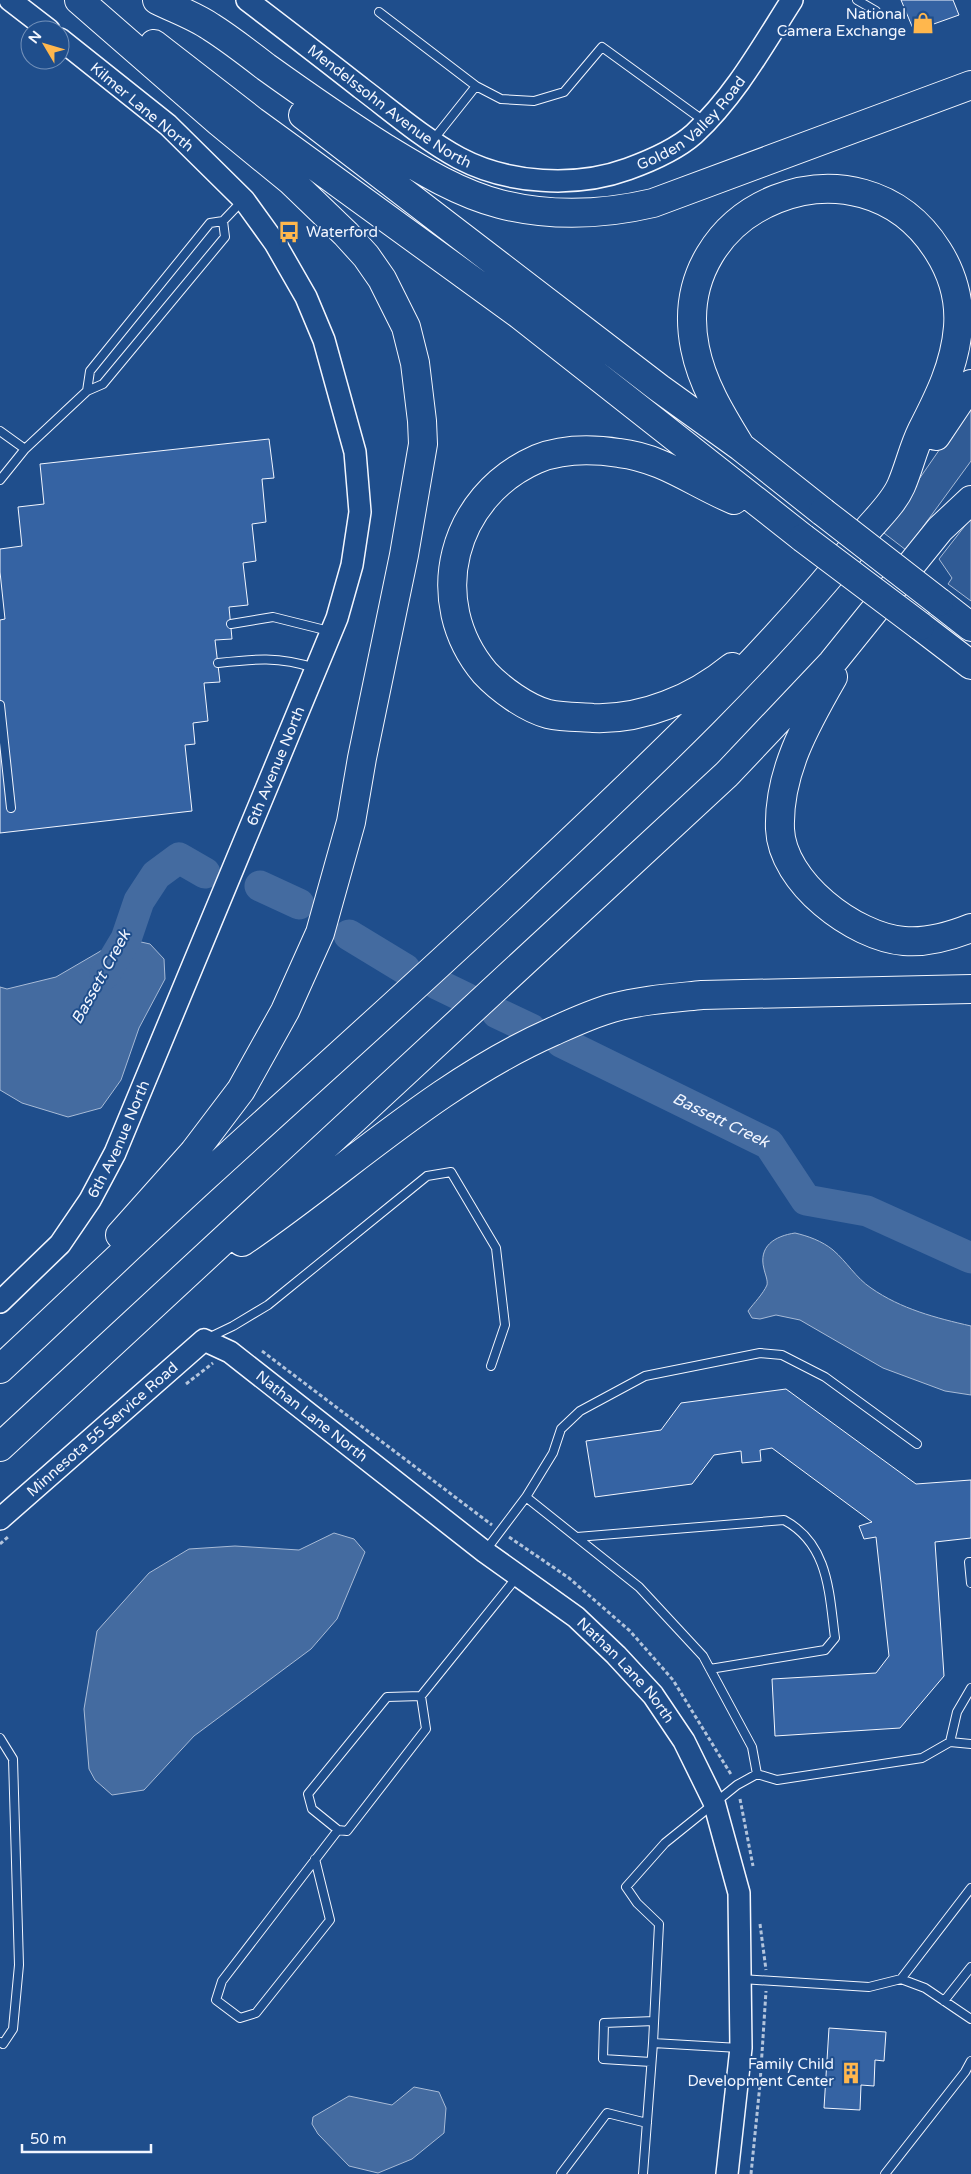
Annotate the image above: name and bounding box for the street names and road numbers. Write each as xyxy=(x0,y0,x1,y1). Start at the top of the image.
street label: Mendelssohn Avenue North xyxy=(304,41,474,172)
street label: Kilmer Lane North xyxy=(87,58,197,156)
street label: Golden Valley Road xyxy=(634,73,749,174)
street label: 6th Avenue North xyxy=(243,704,308,828)
street label: 6th Avenue North xyxy=(84,1078,153,1201)
street label: Minnesota 55 Service Road xyxy=(23,1358,182,1500)
street label: Nathan Lane North xyxy=(252,1367,371,1465)
street label: Nathan Lane North xyxy=(573,1614,678,1726)

